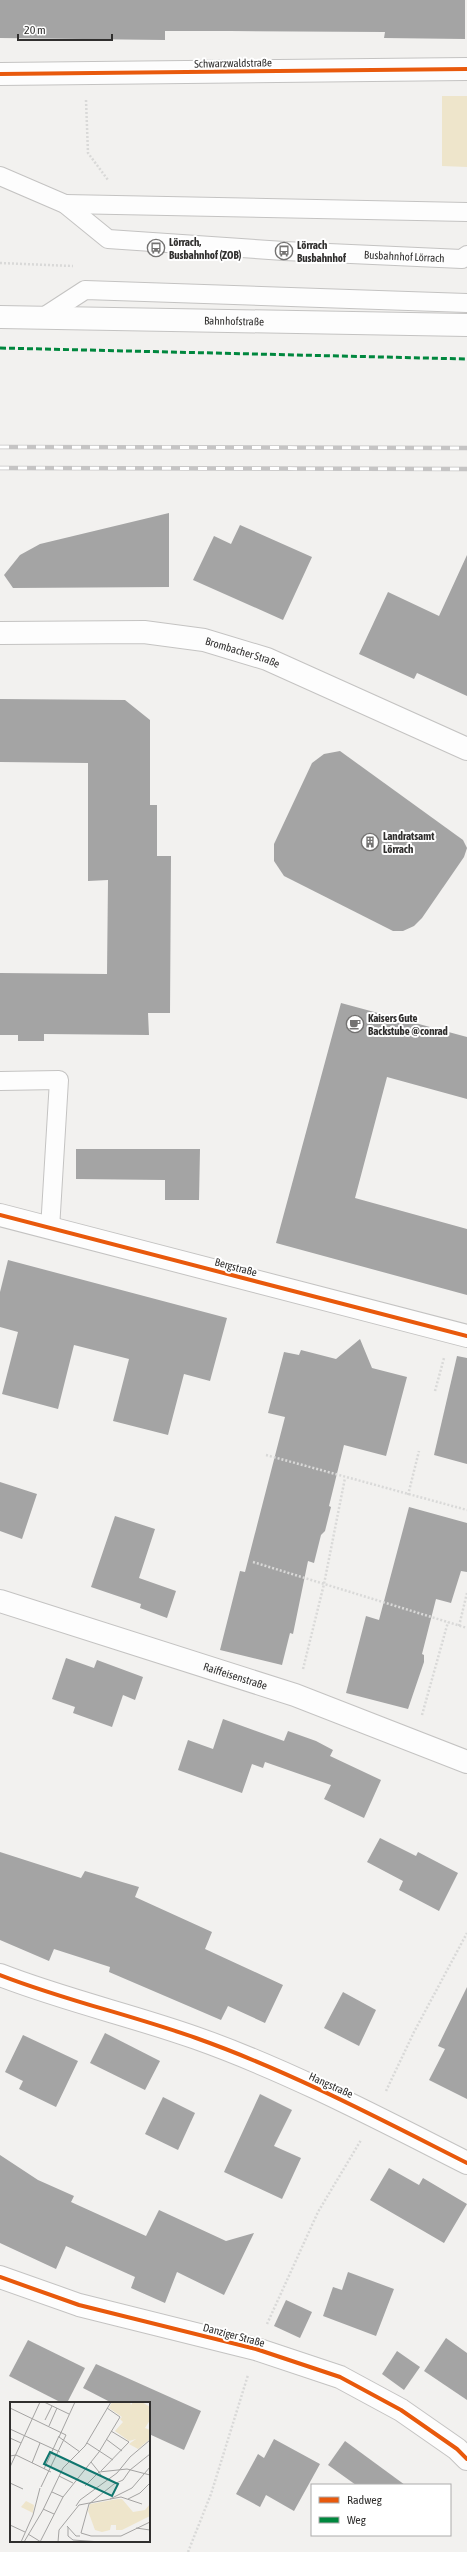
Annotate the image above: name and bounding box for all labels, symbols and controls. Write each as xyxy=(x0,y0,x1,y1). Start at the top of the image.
scale bar xyxy=(18,16,112,42)
text: 20 m xyxy=(24,23,46,37)
street label: Schwarzwaldstraße xyxy=(194,56,272,70)
place label: Lörrach, Busbahnhof (ZOB) xyxy=(169,236,242,261)
bus stop icon: Lörrach, Busbahnhof (ZOB) xyxy=(146,238,166,258)
place label: Lörrach Busbahnhof xyxy=(297,239,347,264)
bus stop icon: Lörrach Busbahnhof xyxy=(274,241,294,261)
street label: Busbahnhof Lörrach xyxy=(364,249,445,264)
street label: Bahnhofstraße xyxy=(204,314,264,328)
street label: Brombacher Straße xyxy=(204,635,282,670)
place label: Landratsamt Lörrach xyxy=(383,830,435,855)
building icon: Landratsamt Lörrach xyxy=(360,832,380,852)
place label: Kaisers Gute Backstube @conrad xyxy=(368,1012,448,1037)
cafe icon: Kaisers Gute Backstube @conrad xyxy=(345,1014,365,1034)
street label: Bergstraße xyxy=(214,1256,258,1278)
street label: Raiffeisenstraße xyxy=(202,1660,269,1692)
street label: Hangstraße xyxy=(307,2070,355,2100)
street label: Danziger Straße xyxy=(202,2321,266,2349)
inset map xyxy=(10,2402,150,2542)
legend xyxy=(311,2484,451,2536)
text: Radweg xyxy=(347,2493,383,2507)
text: Weg xyxy=(347,2513,367,2527)

